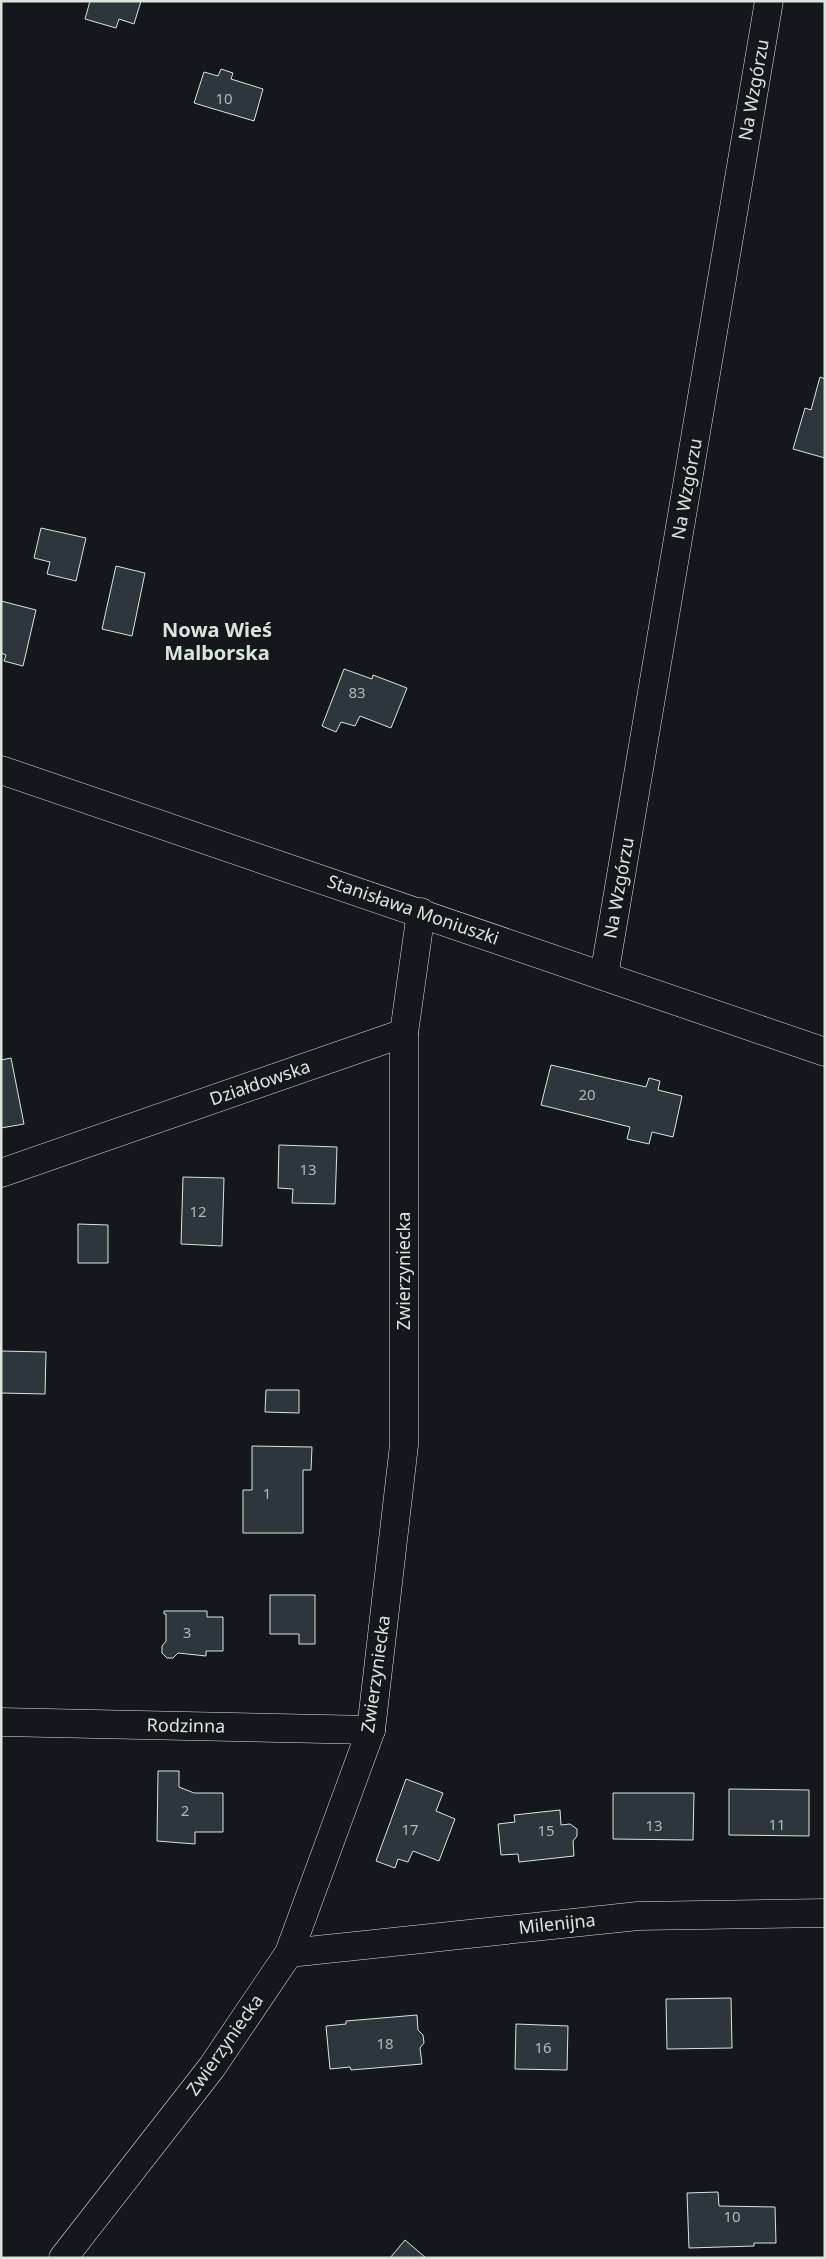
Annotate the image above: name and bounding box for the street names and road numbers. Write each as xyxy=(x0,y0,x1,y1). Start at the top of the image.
street label: Na Wzgórzu xyxy=(732,37,774,142)
street label: Na Wzgórzu xyxy=(665,436,707,541)
street label: Na Wzgórzu xyxy=(597,835,639,940)
street label: Stanisława Moniuszki xyxy=(324,868,502,950)
street label: Działdowska xyxy=(206,1054,313,1111)
street label: Zwierzyniecka xyxy=(391,1212,415,1330)
street label: Zwierzyniecka xyxy=(355,1613,395,1734)
street label: Rodzinna xyxy=(147,1712,226,1738)
street label: Milenijna xyxy=(517,1907,597,1939)
street label: Zwierzyniecka xyxy=(180,1989,268,2100)

